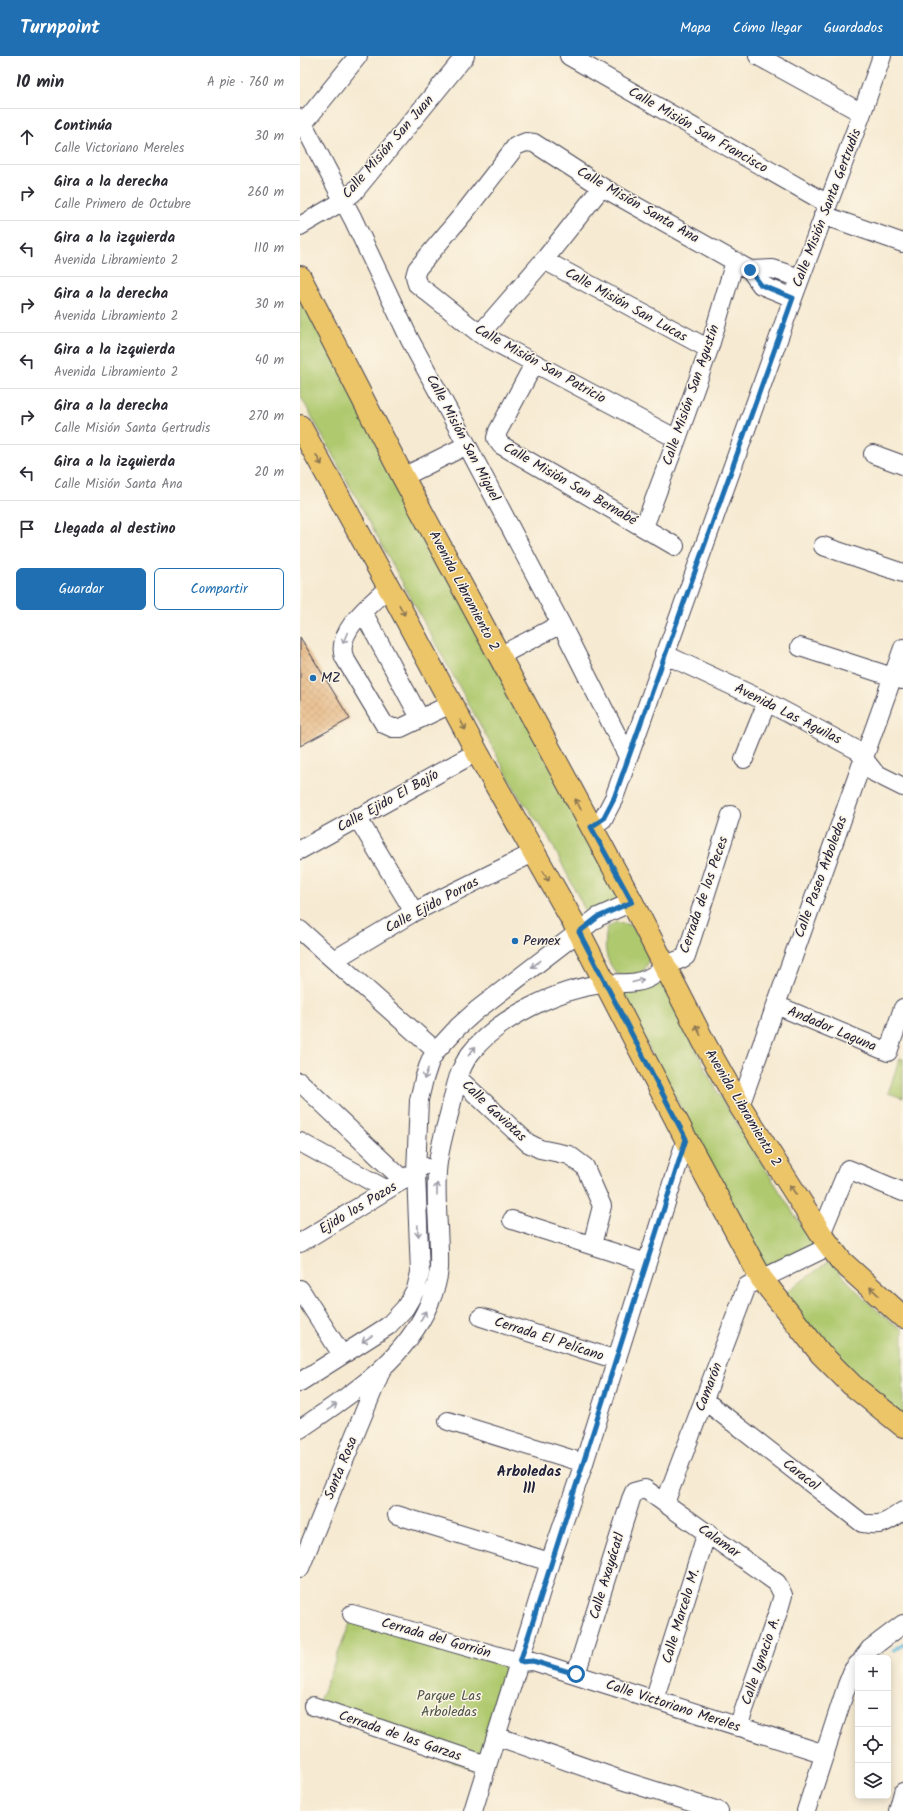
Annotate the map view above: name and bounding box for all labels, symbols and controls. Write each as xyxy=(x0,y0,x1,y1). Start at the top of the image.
text: Turnpoint xyxy=(20,13,100,43)
text: Mapa xyxy=(680,17,711,39)
text: Cómo llegar xyxy=(733,17,802,39)
text: Guardados xyxy=(824,17,883,39)
text: 10 min xyxy=(16,69,64,96)
text: A pie · 760 m xyxy=(207,72,284,93)
street label: Calle Misión San Francisco xyxy=(624,81,772,179)
street label: Calle Misión San Juan xyxy=(337,90,439,204)
text: Continúa xyxy=(54,114,112,138)
street label: Calle Misión Santa Gertrudis xyxy=(787,125,867,291)
icon: ahead xyxy=(16,126,38,148)
text: 30 m xyxy=(255,126,284,147)
text: Calle Victoriano Mereles xyxy=(54,138,184,159)
street label: Calle Misión Santa Ana xyxy=(573,161,703,249)
text: Gira a la derecha xyxy=(54,170,168,194)
icon: right xyxy=(16,182,38,204)
text: 260 m xyxy=(247,182,284,203)
text: Calle Primero de Octubre xyxy=(54,194,191,215)
text: Gira a la izquierda xyxy=(54,226,175,250)
icon: left xyxy=(16,238,38,260)
text: 110 m xyxy=(254,238,284,259)
text: Avenida Libramiento 2 xyxy=(54,250,178,271)
route end xyxy=(741,261,759,279)
street label: Calle Misión San Lucas xyxy=(561,262,691,348)
text: Gira a la derecha xyxy=(54,282,168,306)
icon: right xyxy=(16,294,38,316)
text: 30 m xyxy=(255,294,284,315)
text: Avenida Libramiento 2 xyxy=(54,306,178,327)
street label: Calle Misión San Patricio xyxy=(470,319,610,409)
street label: Calle Misión San Agustín xyxy=(657,321,725,469)
text: Gira a la izquierda xyxy=(54,338,175,362)
icon: left xyxy=(16,350,38,372)
text: 40 m xyxy=(255,350,284,371)
text: Avenida Libramiento 2 xyxy=(54,362,178,383)
street label: Calle Misión San Miguel xyxy=(420,370,506,506)
text: Gira a la derecha xyxy=(54,394,168,418)
icon: right xyxy=(16,406,38,428)
text: 270 m xyxy=(248,406,284,427)
text: Calle Misión Santa Gertrudis xyxy=(54,418,210,439)
street label: Calle Misión San Bernabé xyxy=(499,437,642,532)
text: Gira a la izquierda xyxy=(54,450,175,474)
one-way arrow xyxy=(315,454,323,466)
icon: left xyxy=(16,462,38,484)
text: 20 m xyxy=(254,462,284,483)
text: Calle Misión Santa Ana xyxy=(54,474,183,495)
text: Llegada al destino xyxy=(54,517,176,541)
icon: arrive xyxy=(16,518,38,540)
street label: Avenida Libramiento 2 xyxy=(423,527,505,655)
button: Guardar xyxy=(16,568,146,610)
button: Compartir xyxy=(154,568,284,610)
one-way arrow xyxy=(399,604,406,616)
one-way arrow xyxy=(341,631,348,643)
place label: MZ xyxy=(321,667,341,689)
marker: MZ xyxy=(308,673,318,683)
street label: Avenida Las Aguilas xyxy=(731,677,845,751)
one-way arrow xyxy=(459,719,467,731)
street label: Calle Ejido El Bajío xyxy=(333,764,443,838)
one-way arrow xyxy=(574,798,582,810)
street label: Calle Paseo Arboledas xyxy=(789,813,853,941)
street label: Cerrada de los Peces xyxy=(674,834,734,956)
one-way arrow xyxy=(543,870,551,882)
street label: Calle Ejido Porras xyxy=(381,871,483,939)
place label: Pemex xyxy=(523,930,561,952)
marker: Pemex xyxy=(510,936,520,946)
one-way arrow xyxy=(531,960,542,968)
one-way arrow xyxy=(631,977,644,985)
street label: Andador Laguna xyxy=(784,1000,880,1058)
one-way arrow xyxy=(694,1024,701,1036)
street label: Avenida Libramiento 2 xyxy=(699,1045,787,1171)
one-way arrow xyxy=(468,1046,477,1057)
one-way arrow xyxy=(421,1067,429,1079)
street label: Calle Gaviotas xyxy=(456,1075,532,1147)
street label: Ejido los Pozos xyxy=(315,1176,401,1240)
one-way arrow xyxy=(433,1183,441,1196)
one-way arrow xyxy=(789,1185,797,1196)
one-way arrow xyxy=(415,1224,422,1237)
one-way arrow xyxy=(869,1286,879,1296)
one-way arrow xyxy=(420,1310,427,1322)
street label: Cerrada El Pelícano xyxy=(491,1311,607,1367)
one-way arrow xyxy=(362,1335,373,1343)
street label: Camarón xyxy=(690,1359,728,1415)
one-way arrow xyxy=(326,1403,337,1411)
street label: Santa Rosa xyxy=(318,1433,364,1503)
street label: Caracol xyxy=(778,1453,825,1497)
district label: Arboledas lll xyxy=(497,1460,561,1501)
street label: Calamar xyxy=(693,1518,746,1564)
street label: Calle Axayácatl xyxy=(583,1529,631,1622)
street label: Calle Marcelo M. xyxy=(656,1566,706,1666)
street label: Cerrada del Gorrión xyxy=(379,1612,493,1664)
street label: Calle Ignacio A. xyxy=(736,1614,786,1708)
map controls xyxy=(855,1655,891,1799)
button: + xyxy=(855,1655,891,1691)
route start xyxy=(567,1665,585,1683)
street label: Calle Victoriano Mereles xyxy=(603,1674,743,1738)
park label: Parque Las Arboledas xyxy=(417,1685,481,1723)
button: − xyxy=(855,1691,891,1727)
street label: Cerrada de las Garzas xyxy=(336,1705,464,1767)
button: locate xyxy=(855,1727,891,1763)
button: layers xyxy=(855,1763,891,1799)

